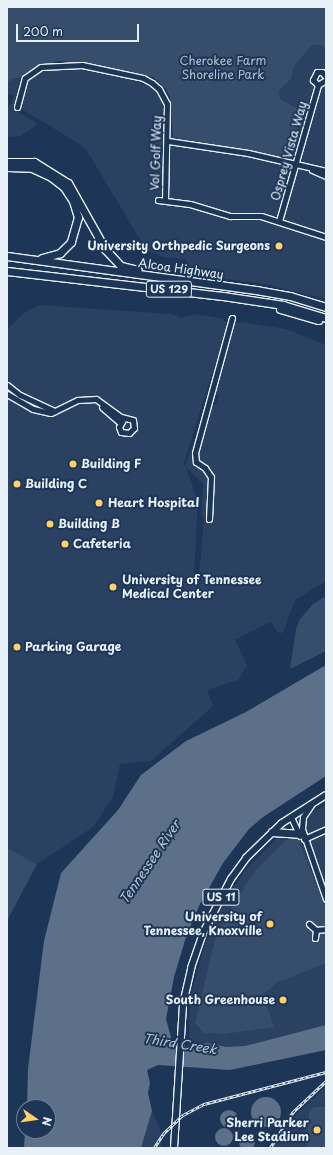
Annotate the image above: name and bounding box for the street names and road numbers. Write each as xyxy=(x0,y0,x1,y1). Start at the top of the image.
street label: Osprey Vista Way xyxy=(268,99,310,203)
street label: Vol Golf Way xyxy=(147,115,165,191)
street label: Alcoa Highway xyxy=(137,256,225,282)
road number: US 129 xyxy=(145,280,193,298)
road number: US 11 xyxy=(202,888,240,906)

